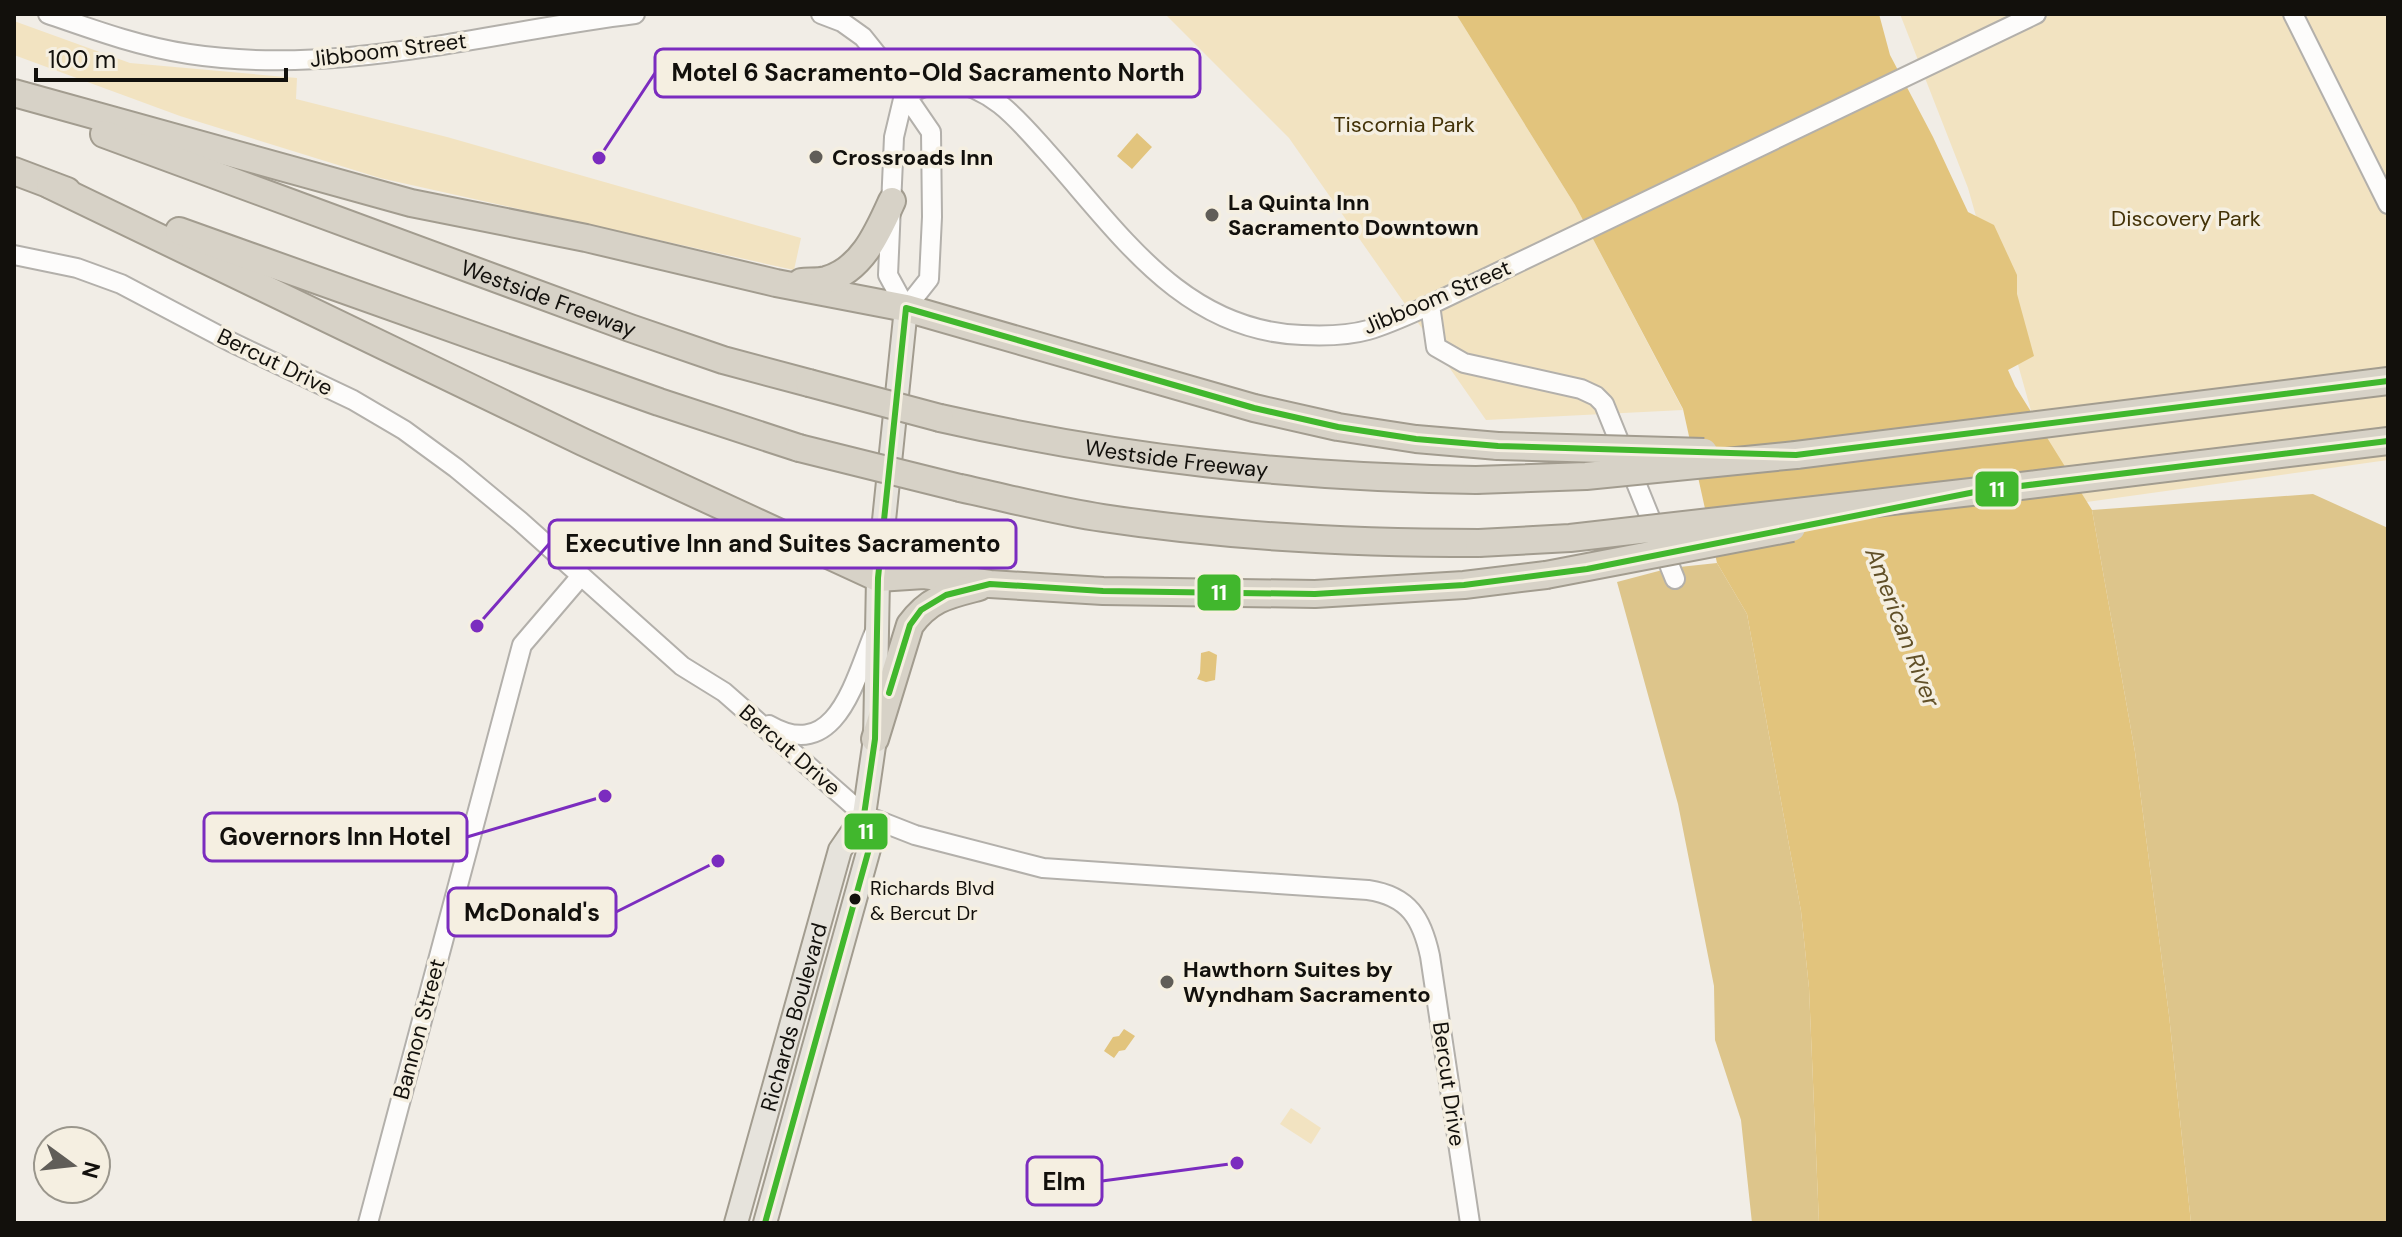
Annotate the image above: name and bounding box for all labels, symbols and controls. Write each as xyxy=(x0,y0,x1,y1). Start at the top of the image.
street label: Jibboom Street xyxy=(308,26,468,74)
scale bar xyxy=(36,32,286,82)
text: 100 m xyxy=(48,44,116,75)
callout: Motel 6 Sacramento-Old Sacramento North xyxy=(655,49,1200,97)
text: Motel 6 Sacramento-Old Sacramento North xyxy=(671,57,1185,88)
park label: Tiscornia Park xyxy=(1333,110,1475,139)
place label: Crossroads Inn xyxy=(832,143,993,172)
marker: Crossroads Inn xyxy=(807,148,825,166)
place label: La Quinta Inn Sacramento Downtown xyxy=(1228,188,1479,242)
park label: Discovery Park xyxy=(2111,204,2261,233)
marker: La Quinta Inn Sacramento Downtown xyxy=(1203,206,1221,224)
street label: Westside Freeway xyxy=(457,252,640,344)
street label: Jibboom Street xyxy=(1359,253,1515,341)
street label: Bercut Drive xyxy=(212,322,338,402)
street label: Westside Freeway xyxy=(1083,432,1269,484)
line badge: 11 xyxy=(1974,470,2020,508)
text: 11 xyxy=(1989,475,2005,504)
callout: Executive Inn and Suites Sacramento xyxy=(549,520,1016,568)
text: Executive Inn and Suites Sacramento xyxy=(565,528,1001,559)
water label: American River xyxy=(1858,542,1948,712)
line badge: 11 xyxy=(1196,573,1242,612)
text: 11 xyxy=(1211,578,1227,607)
street label: Bercut Drive xyxy=(733,698,847,802)
line badge: 11 xyxy=(843,812,889,851)
callout: Governors Inn Hotel xyxy=(204,813,467,861)
text: 11 xyxy=(858,817,874,846)
text: Governors Inn Hotel xyxy=(219,821,451,852)
place label: Richards Blvd & Bercut Dr xyxy=(870,875,995,926)
callout: McDonald's xyxy=(448,888,616,936)
marker: Richards Blvd & Bercut Dr xyxy=(847,891,863,907)
text: McDonald's xyxy=(464,897,600,928)
street label: Richards Boulevard xyxy=(753,919,834,1114)
place label: Hawthorn Suites by Wyndham Sacramento xyxy=(1183,955,1431,1009)
street label: Bannon Street xyxy=(386,956,452,1102)
marker: Hawthorn Suites by Wyndham Sacramento xyxy=(1158,973,1176,991)
street label: Bercut Drive xyxy=(1426,1020,1472,1148)
north arrow xyxy=(32,1125,112,1205)
callout: Elm xyxy=(1027,1157,1102,1205)
text: N xyxy=(75,1159,107,1182)
text: Elm xyxy=(1043,1166,1085,1197)

